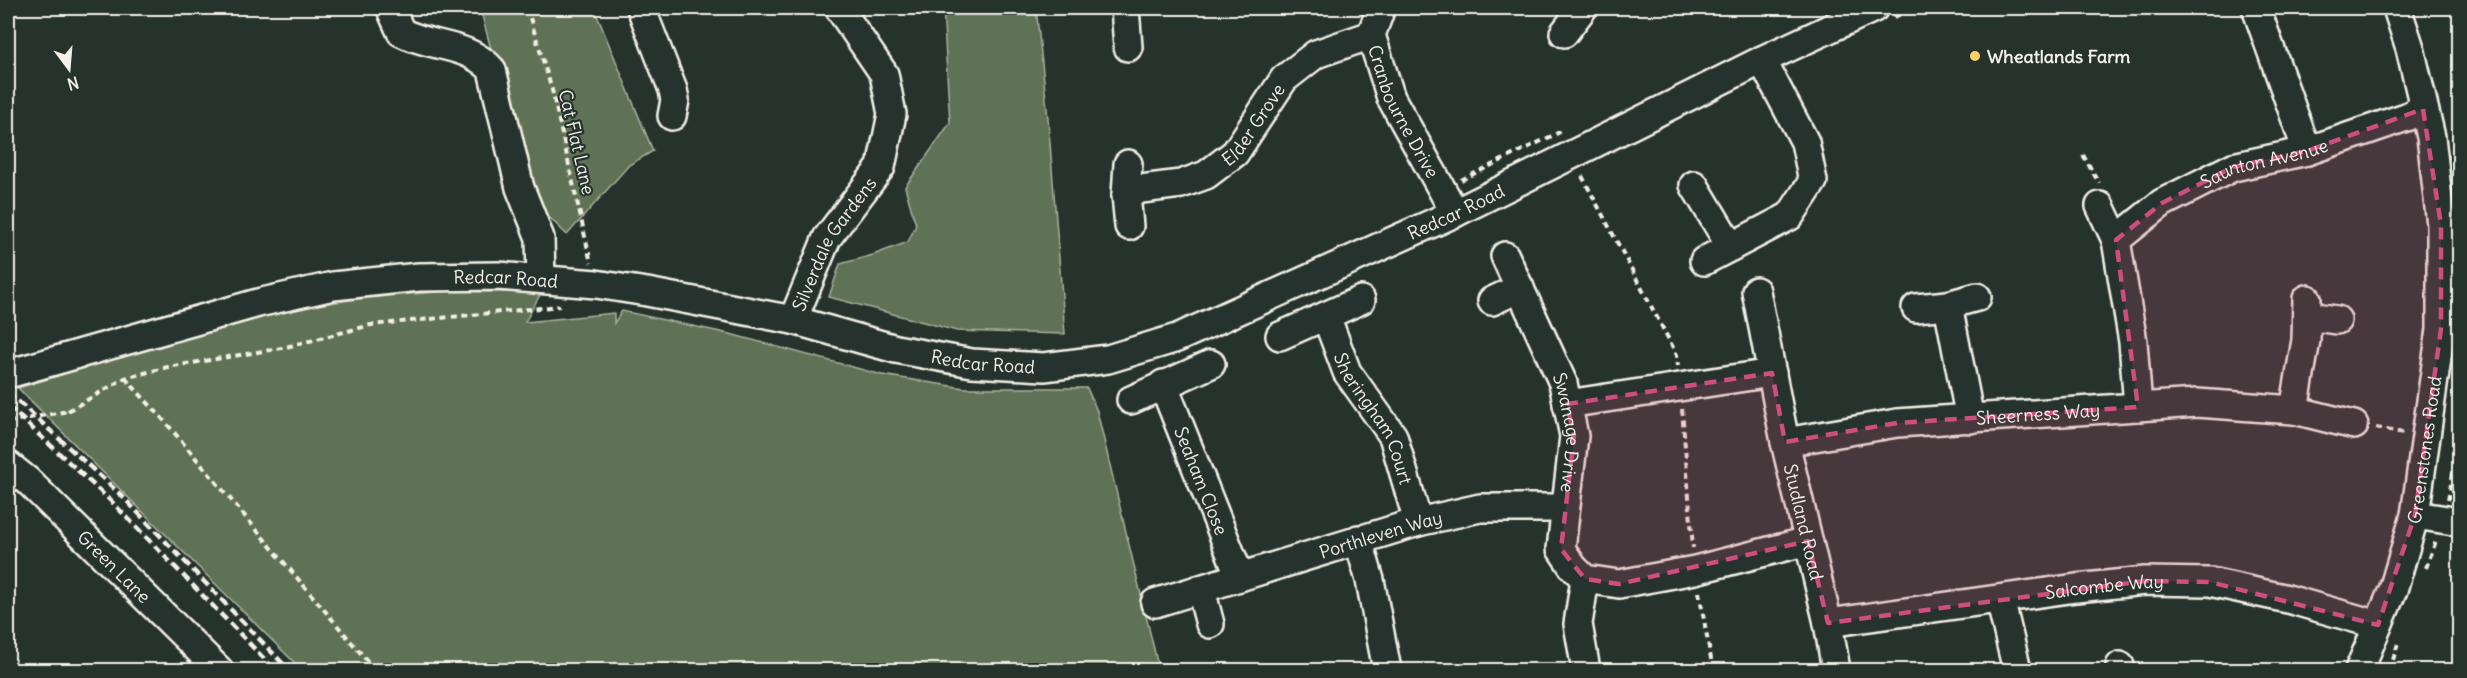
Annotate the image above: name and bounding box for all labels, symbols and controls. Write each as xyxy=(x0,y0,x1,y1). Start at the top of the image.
north arrow xyxy=(39,39,99,99)
street label: Cranbourne Drive xyxy=(1363,42,1445,182)
place label: Wheatlands Farm xyxy=(1987,45,2131,68)
marker: Wheatlands Farm xyxy=(1968,49,1982,63)
text: N xyxy=(65,72,81,95)
street label: Elder Grove xyxy=(1217,79,1289,171)
street label: Cat Flat Lane xyxy=(554,87,600,197)
street label: Saunton Avenue xyxy=(2196,133,2331,193)
street label: Silverdale Gardens xyxy=(787,172,881,314)
street label: Redcar Road xyxy=(1404,179,1508,244)
street label: Redcar Road xyxy=(453,264,559,292)
street label: Redcar Road xyxy=(929,344,1036,378)
street label: Sheringham Court xyxy=(1329,349,1418,487)
street label: Swanage Drive xyxy=(1548,369,1585,494)
street label: Greenstones Road xyxy=(2402,374,2446,526)
street label: Sheerness Way xyxy=(1975,398,2101,429)
street label: Seaham Close xyxy=(1170,423,1233,538)
street label: Studland Road xyxy=(1779,462,1829,583)
street label: Porthleven Way xyxy=(1316,505,1445,563)
street label: Green Lane xyxy=(73,525,156,608)
street label: Salcombe Way xyxy=(2044,569,2164,604)

